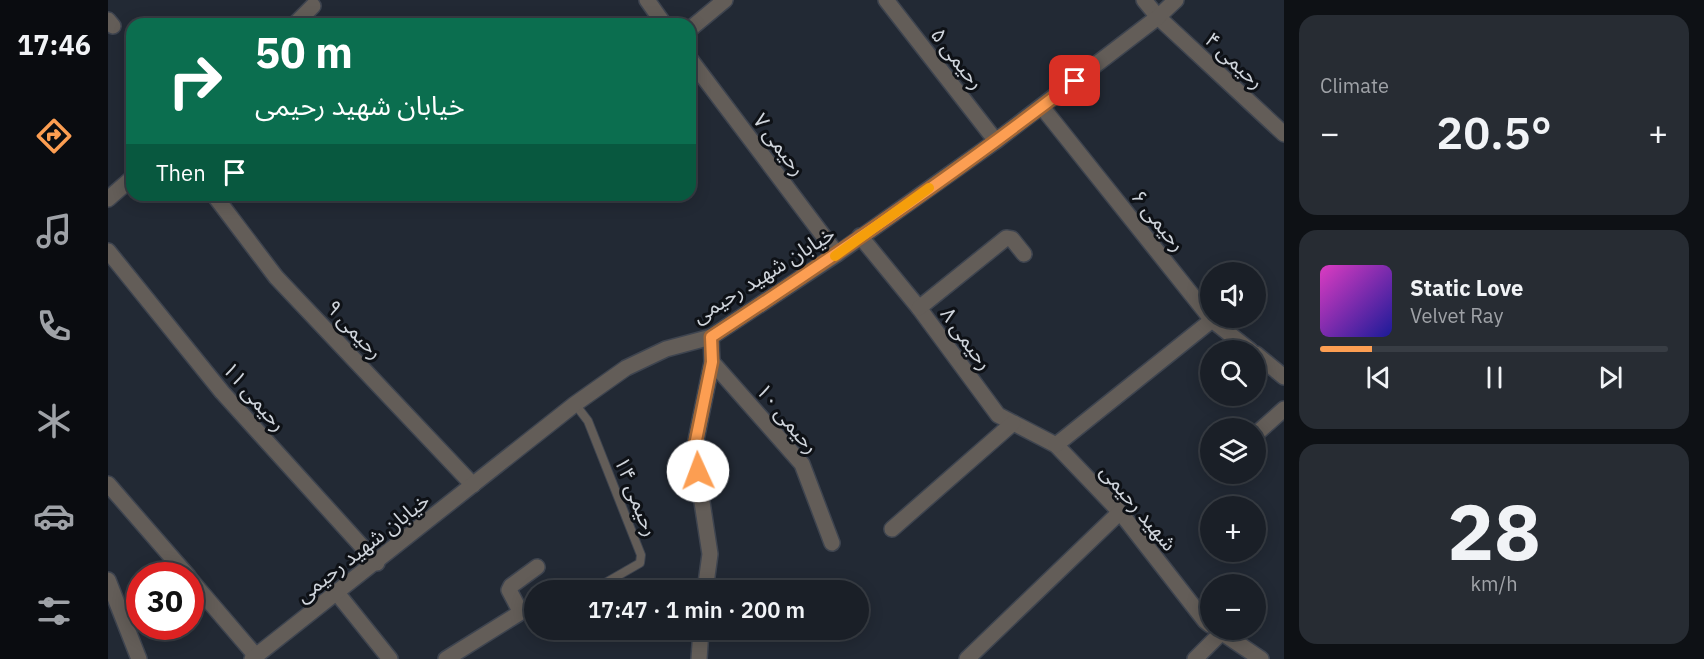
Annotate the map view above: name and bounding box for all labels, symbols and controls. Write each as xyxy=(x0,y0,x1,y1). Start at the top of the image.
street label: رحیمی ۵ xyxy=(925,21,991,95)
text: 50 m xyxy=(255,25,353,80)
street label: رحیمی ۴ xyxy=(1199,25,1271,95)
text: 17:46 xyxy=(17,27,91,62)
icon: right xyxy=(156,42,234,120)
pin xyxy=(1049,55,1100,106)
icon: arrive xyxy=(1058,64,1091,97)
text: Climate xyxy=(1320,72,1389,99)
text: خیابان شهید رحیمی xyxy=(255,87,465,122)
text: 20.5° xyxy=(1436,103,1552,161)
street label: رحیمی ۷ xyxy=(747,107,813,181)
text: − xyxy=(1320,111,1340,154)
text: + xyxy=(1648,111,1668,154)
icon: directions xyxy=(33,115,75,157)
icon: arrive xyxy=(218,156,251,189)
text: Then xyxy=(156,158,206,187)
street label: رحیمی ۶ xyxy=(1126,183,1192,257)
icon: music xyxy=(33,210,75,252)
street label: خیابان شهید رحیمی xyxy=(686,219,840,329)
map controls xyxy=(1200,262,1266,640)
button: sound xyxy=(1200,262,1266,328)
text: Static Love xyxy=(1410,273,1523,302)
street label: رحیمی ۹ xyxy=(320,293,390,365)
street label: رحیمی ۸ xyxy=(935,301,999,375)
text: Velvet Ray xyxy=(1410,302,1503,329)
icon: phone xyxy=(33,305,75,347)
button: search xyxy=(1200,340,1266,406)
street label: رحیمی ۱۱ xyxy=(217,355,293,437)
icon: previous xyxy=(1362,361,1395,394)
icon: pause xyxy=(1478,361,1511,394)
icon: next xyxy=(1594,361,1627,394)
street label: رحیمی ۱۰ xyxy=(750,377,826,459)
icon: climate xyxy=(33,400,75,442)
button: layers xyxy=(1200,418,1266,484)
position arrow xyxy=(666,439,730,503)
street label: رحیمی ۱۴ xyxy=(608,452,666,540)
street label: شهید رحیمی xyxy=(1094,457,1184,557)
text: 28 xyxy=(1447,480,1541,581)
street label: خیابان شهید رحیمی xyxy=(289,486,435,608)
icon: car xyxy=(33,495,75,537)
button: + xyxy=(1200,496,1266,562)
speed limit sign: 30 xyxy=(126,562,204,640)
text: km/h xyxy=(1470,570,1518,597)
button: − xyxy=(1200,574,1266,640)
icon: filters xyxy=(33,590,75,632)
text: 17:47 · 1 min · 200 m xyxy=(588,595,805,624)

